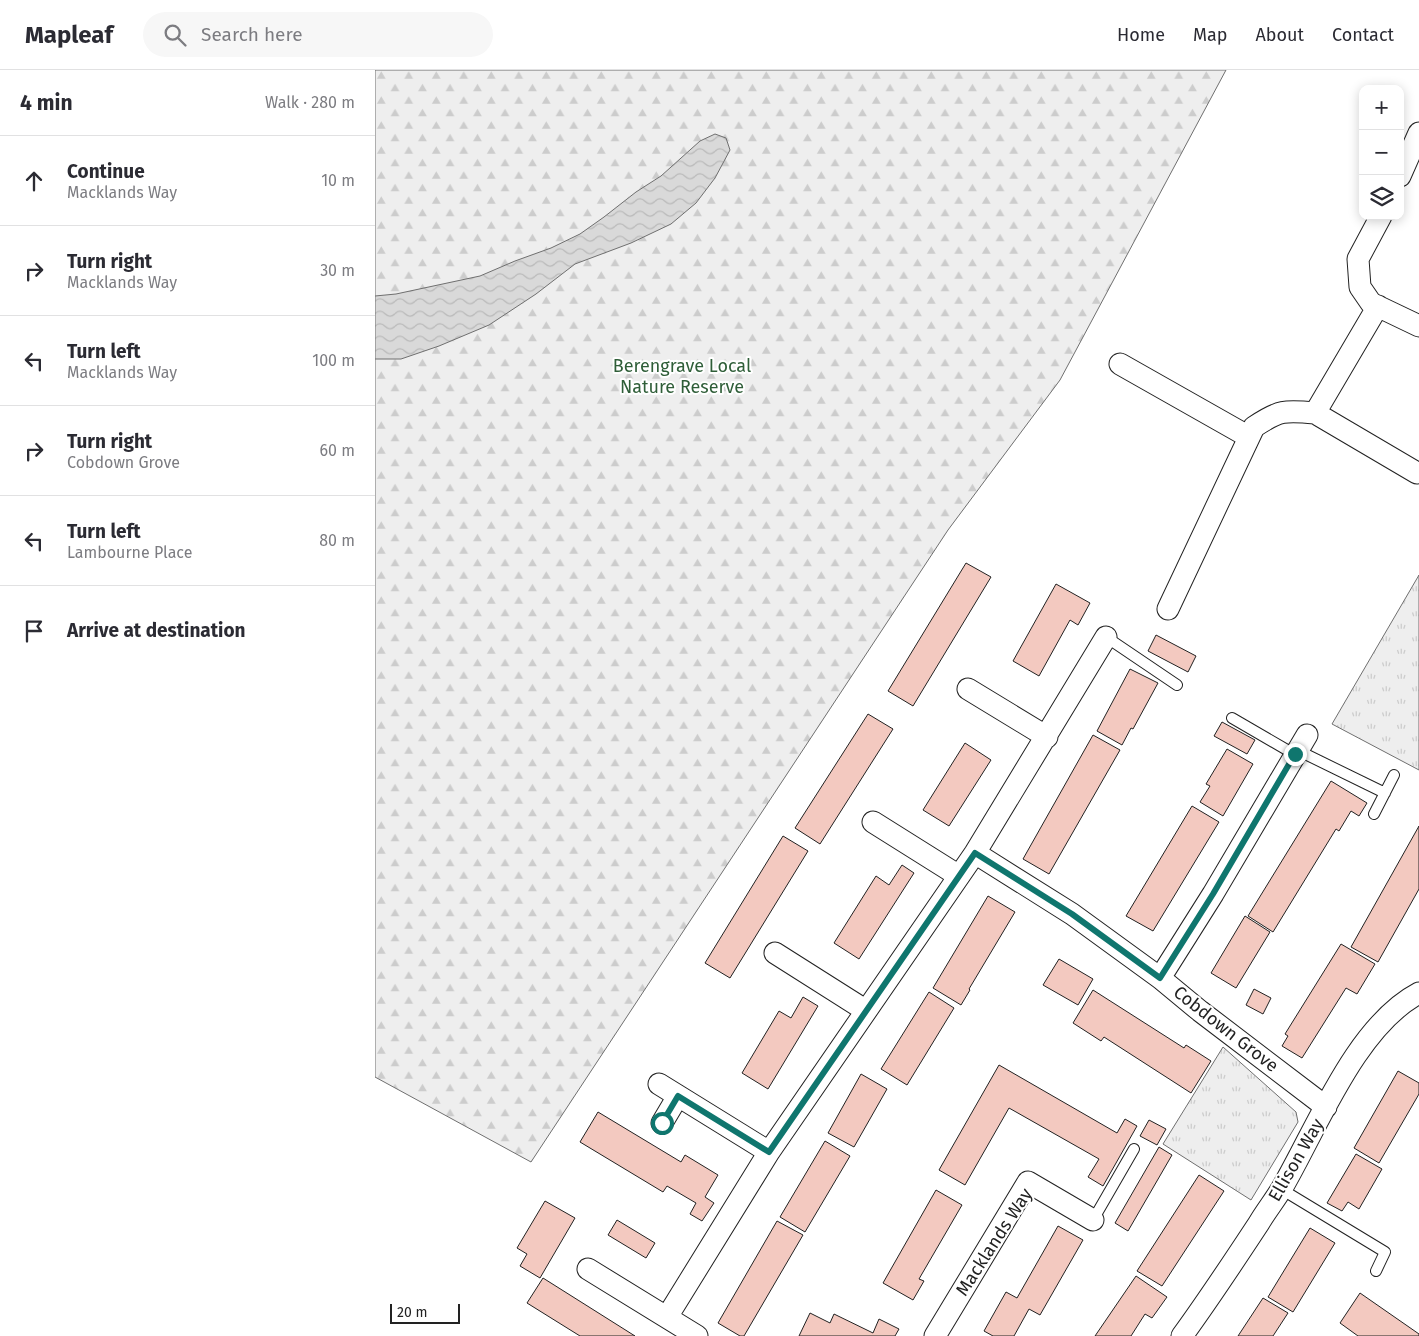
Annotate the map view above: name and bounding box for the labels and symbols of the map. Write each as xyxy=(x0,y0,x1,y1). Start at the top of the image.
park label: Berengrave Local Nature Reserve xyxy=(613,355,751,398)
route end xyxy=(1284,743,1307,766)
street label: Cobdown Grove xyxy=(1169,981,1283,1077)
route start xyxy=(651,1112,674,1135)
street label: Ellison Way xyxy=(1263,1115,1329,1205)
street label: Macklands Way xyxy=(951,1184,1037,1300)
scale bar xyxy=(390,1301,460,1324)

